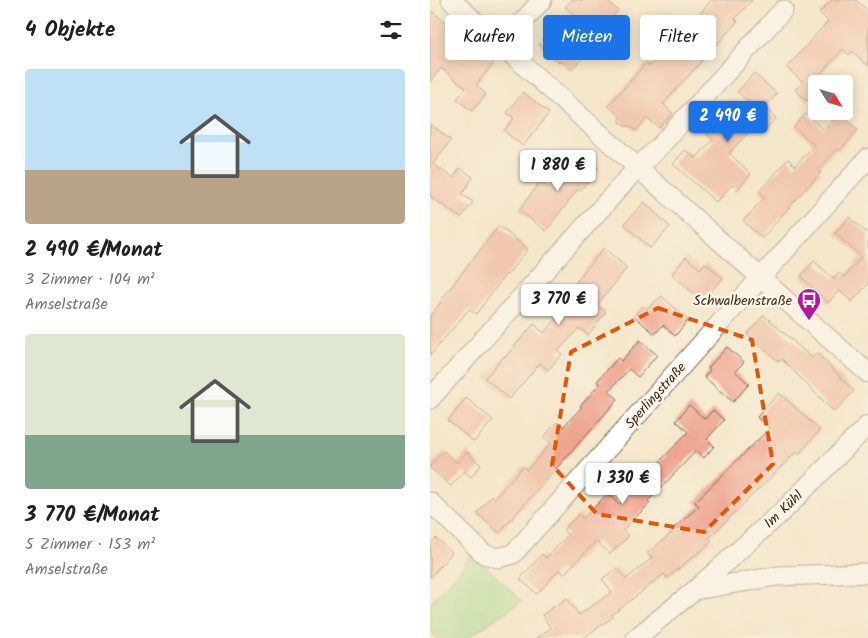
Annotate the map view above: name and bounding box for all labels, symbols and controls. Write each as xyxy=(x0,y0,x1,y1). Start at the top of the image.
text: 4 Objekte xyxy=(25,14,115,47)
chip: Kaufen xyxy=(445,15,533,60)
chip: Mieten xyxy=(543,15,630,60)
chip: Filter xyxy=(640,15,716,60)
icon: filters xyxy=(377,16,405,44)
north arrow xyxy=(808,75,852,120)
map controls xyxy=(808,75,853,120)
pin: 2 490 € xyxy=(682,100,774,143)
icon: home xyxy=(170,101,260,191)
text: 2 490 € xyxy=(700,104,756,129)
pin: 1 880 € xyxy=(512,150,604,192)
text: 1 880 € xyxy=(531,153,585,178)
text: 2 490 €/Monat xyxy=(25,234,163,267)
text: 3 Zimmer · 104 m² xyxy=(25,267,155,292)
pin: 3 770 € xyxy=(513,284,605,326)
text: 3 770 € xyxy=(532,287,586,312)
bus stop icon: Schwalbenstraße xyxy=(796,287,822,321)
place label: Schwalbenstraße xyxy=(693,290,793,312)
text: Amselstraße xyxy=(25,292,108,317)
street label: Sperlingstraße xyxy=(620,357,692,434)
icon: home xyxy=(170,366,260,456)
pin: 1 330 € xyxy=(577,462,669,505)
text: 1 330 € xyxy=(596,466,650,491)
street label: Im Kühl xyxy=(759,485,809,534)
text: 3 770 €/Monat xyxy=(25,499,160,532)
text: 5 Zimmer · 153 m² xyxy=(25,532,155,557)
text: Amselstraße xyxy=(25,557,108,582)

